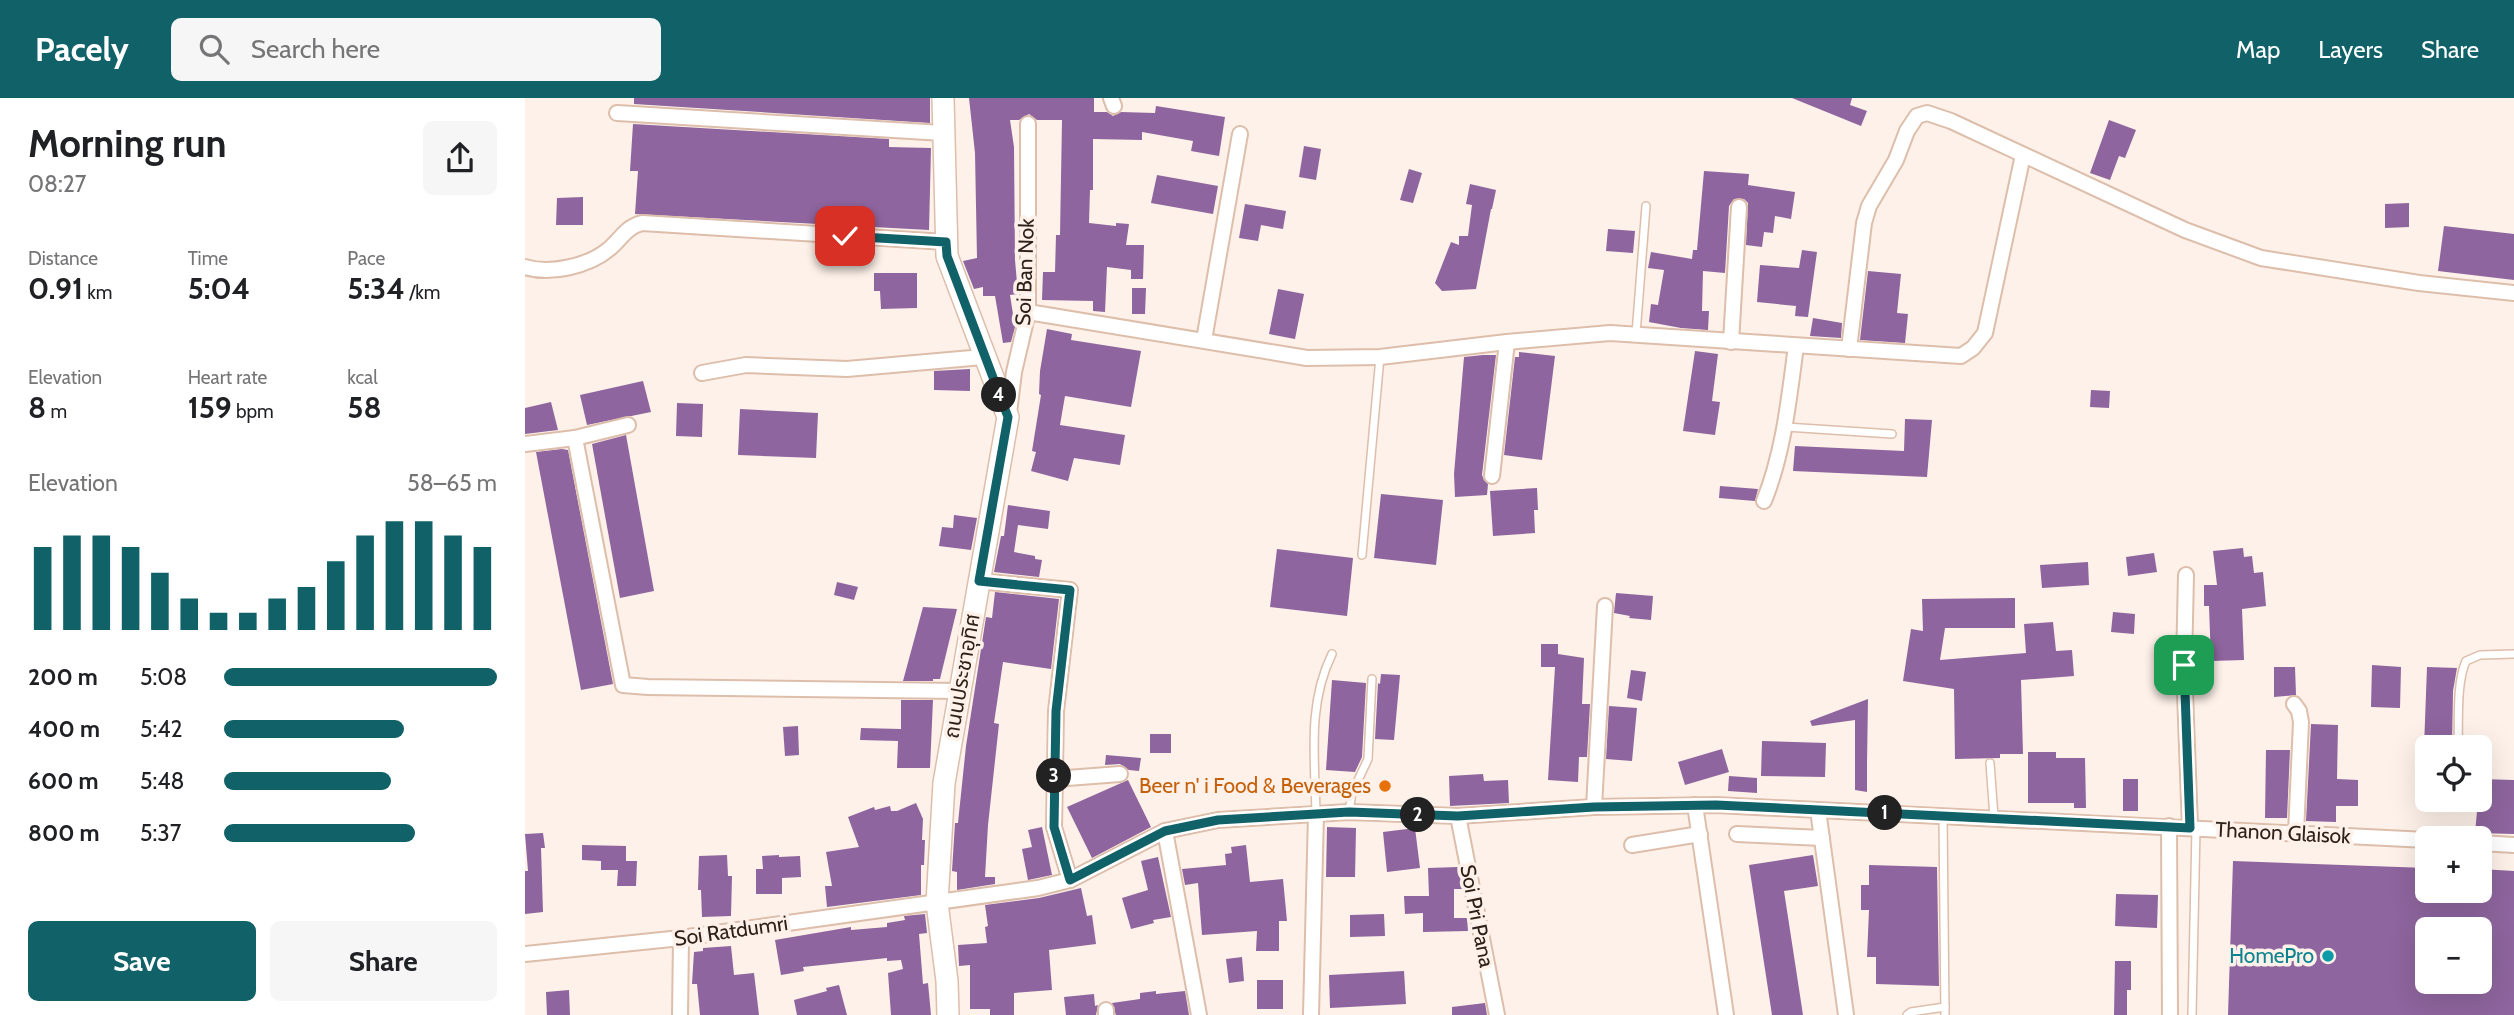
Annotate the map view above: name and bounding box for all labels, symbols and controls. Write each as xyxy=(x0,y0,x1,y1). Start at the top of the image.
search box xyxy=(171,18,661,81)
text: Pacely xyxy=(35,29,129,69)
icon: search xyxy=(195,30,233,68)
text: Search here xyxy=(251,33,380,65)
text: Map xyxy=(2236,35,2280,64)
text: Layers xyxy=(2318,35,2383,64)
text: Share xyxy=(2421,35,2479,64)
text: Morning run xyxy=(28,120,227,167)
button: share xyxy=(423,121,497,195)
text: 08:27 xyxy=(28,170,86,198)
pin xyxy=(815,206,875,266)
icon: check xyxy=(826,217,864,255)
street label: Soi Ban Nok xyxy=(1010,217,1039,326)
text: Distance xyxy=(28,247,98,270)
text: Time xyxy=(188,247,228,270)
text: Pace xyxy=(347,247,385,270)
text: 0.91 xyxy=(28,270,83,307)
text: 5:04 xyxy=(188,270,250,307)
text: 5:34 xyxy=(347,270,405,307)
text: km xyxy=(83,281,112,304)
text: /km xyxy=(405,281,441,304)
text: Elevation xyxy=(28,366,102,389)
text: Heart rate xyxy=(188,366,267,389)
text: kcal xyxy=(347,366,378,389)
pin: 4 xyxy=(981,378,1016,412)
text: 4 xyxy=(993,383,1004,406)
text: 8 xyxy=(28,389,46,426)
text: 159 xyxy=(188,389,232,426)
text: 58 xyxy=(347,389,382,426)
text: m xyxy=(46,400,67,423)
text: bpm xyxy=(232,400,274,423)
text: Elevation xyxy=(28,469,118,497)
text: 58–65 m xyxy=(407,469,497,497)
street label: ถนนประชาอุทิศ xyxy=(938,611,986,741)
pin xyxy=(2154,635,2214,695)
icon: arrive xyxy=(2165,646,2203,684)
text: 200 m xyxy=(28,663,98,691)
text: 5:08 xyxy=(140,663,187,691)
text: 400 m xyxy=(28,715,100,743)
text: 5:42 xyxy=(140,715,183,743)
map controls xyxy=(2415,735,2492,994)
button: locate xyxy=(2415,735,2492,812)
pin: 3 xyxy=(1037,758,1071,794)
text: 3 xyxy=(1048,764,1059,787)
text: 600 m xyxy=(28,767,99,795)
text: 5:48 xyxy=(140,767,184,795)
place label: Beer n' i Food & Beverages xyxy=(1139,773,1371,798)
marker: Beer n' i Food & Beverages xyxy=(1377,778,1393,794)
pin: 1 xyxy=(1867,796,1903,830)
pin: 2 xyxy=(1401,798,1435,832)
text: 1 xyxy=(1881,801,1888,824)
text: 2 xyxy=(1412,803,1423,826)
street label: Thanon Glaisok xyxy=(2215,816,2352,849)
text: 800 m xyxy=(28,819,100,847)
text: 5:37 xyxy=(140,819,181,847)
button: + xyxy=(2415,826,2492,903)
street label: Soi Pri Pana xyxy=(1455,862,1500,969)
street label: Soi Ratdumri xyxy=(672,910,789,951)
button: − xyxy=(2415,917,2492,994)
button: Save xyxy=(28,921,256,1001)
button: Share xyxy=(270,921,497,1001)
place label: HomePro xyxy=(2229,943,2314,968)
marker: HomePro xyxy=(2320,948,2336,964)

